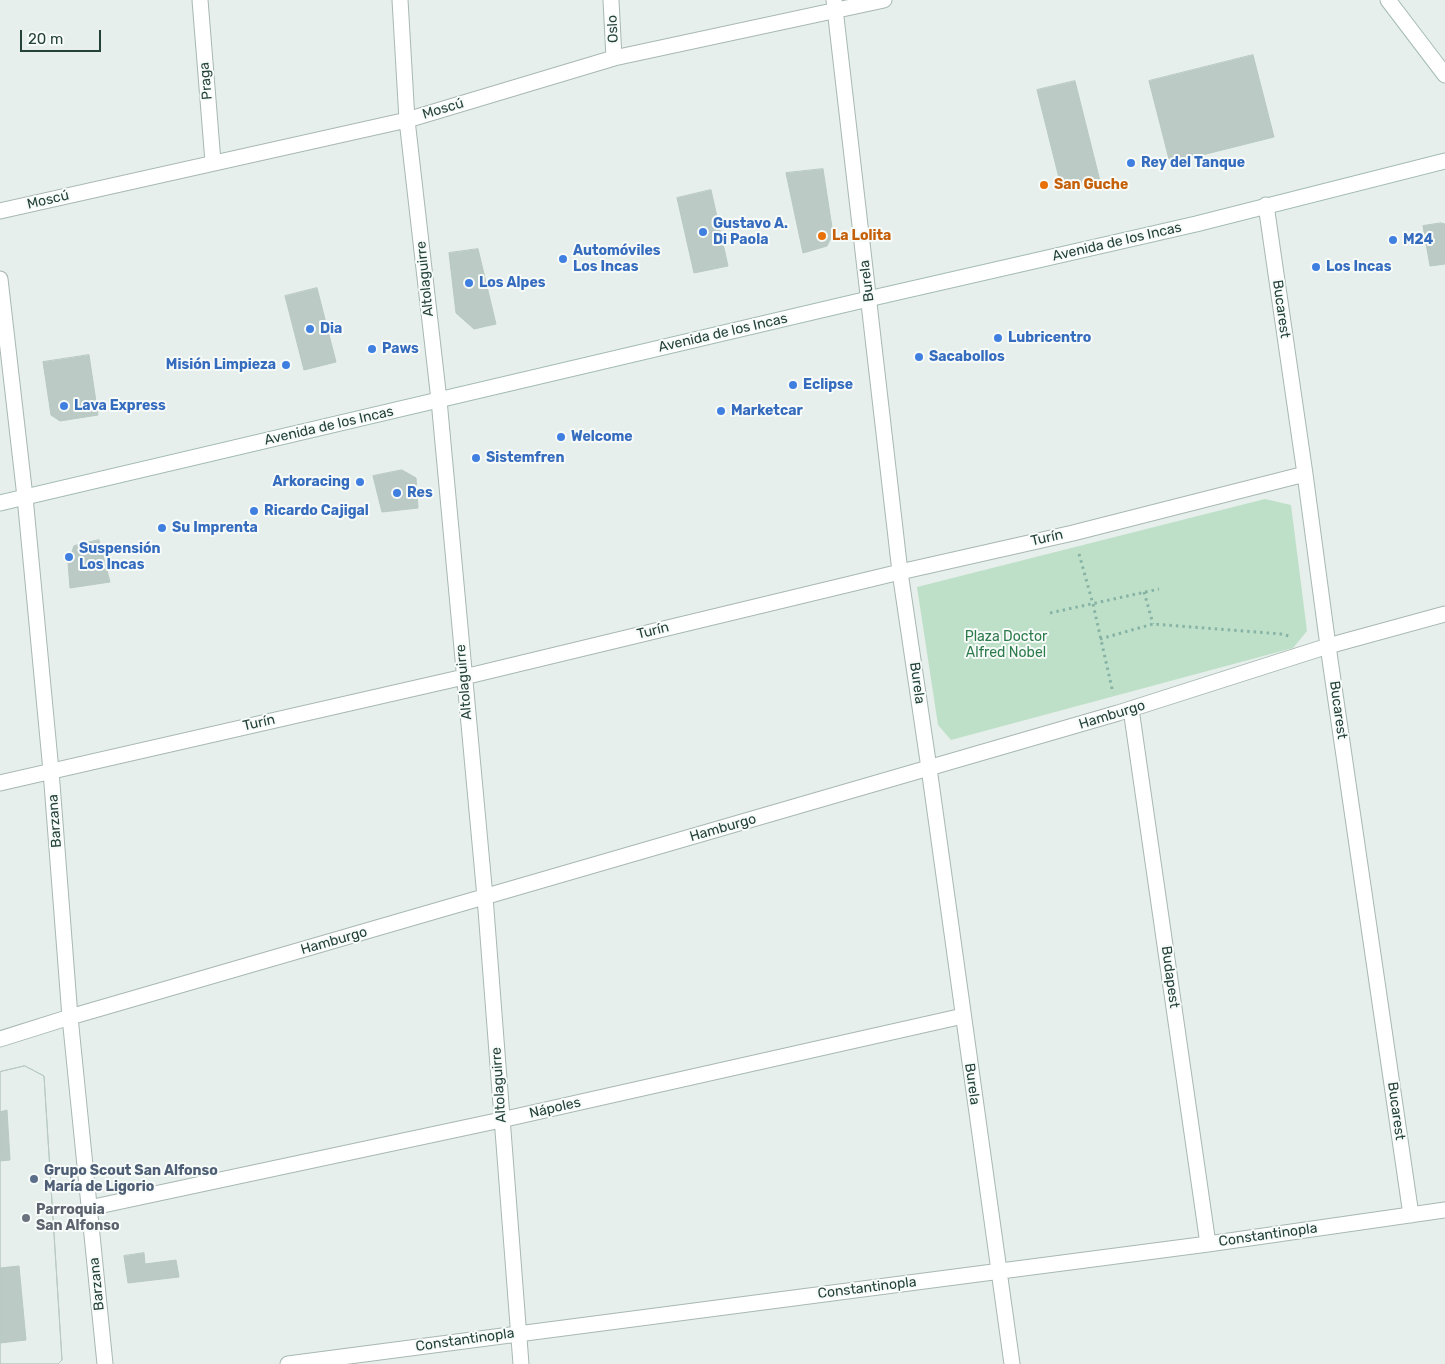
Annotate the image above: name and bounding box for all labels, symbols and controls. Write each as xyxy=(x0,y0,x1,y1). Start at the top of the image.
street label: Oslo xyxy=(604,15,622,43)
scale bar xyxy=(22,20,104,52)
text: 20 m xyxy=(28,30,63,48)
street label: Praga xyxy=(196,61,216,101)
street label: Moscú xyxy=(420,95,466,123)
place label: Rey del Tanque xyxy=(1141,155,1245,171)
marker: Rey del Tanque xyxy=(1125,157,1137,169)
place label: San Guche xyxy=(1054,177,1128,193)
marker: San Guche xyxy=(1038,179,1050,191)
street label: Moscú xyxy=(25,187,71,213)
place label: Gustavo A. Di Paola xyxy=(713,216,788,248)
street label: Avenida de los Incas xyxy=(1051,219,1183,265)
marker: Gustavo A. Di Paola xyxy=(697,226,709,238)
place label: La Lolita xyxy=(832,228,891,244)
marker: La Lolita xyxy=(816,230,828,242)
place label: M24 xyxy=(1403,232,1433,248)
marker: M24 xyxy=(1387,234,1399,246)
street label: Altolaguirre xyxy=(413,240,437,318)
place label: Automóviles Los Incas xyxy=(573,243,661,276)
marker: Automóviles Los Incas xyxy=(557,253,569,265)
street label: Burela xyxy=(856,259,878,303)
place label: Los Incas xyxy=(1326,259,1391,275)
marker: Los Incas xyxy=(1310,261,1322,273)
place label: Los Alpes xyxy=(479,275,545,291)
marker: Los Alpes xyxy=(463,277,475,289)
street label: Bucarest xyxy=(1269,279,1293,339)
street label: Avenida de los Incas xyxy=(657,310,789,356)
place label: Dia xyxy=(320,321,342,337)
marker: Dia xyxy=(304,323,316,335)
place label: Lubricentro xyxy=(1008,330,1091,346)
marker: Lubricentro xyxy=(992,332,1004,344)
place label: Paws xyxy=(382,341,419,357)
marker: Paws xyxy=(366,343,378,355)
place label: Sacabollos xyxy=(929,349,1005,365)
marker: Sacabollos xyxy=(913,351,925,363)
place label: Misión Limpieza xyxy=(166,357,276,373)
marker: Misión Limpieza xyxy=(280,359,292,371)
place label: Eclipse xyxy=(803,377,853,393)
marker: Eclipse xyxy=(787,379,799,391)
place label: Lava Express xyxy=(74,398,166,414)
marker: Lava Express xyxy=(58,400,70,412)
street label: Avenida de los Incas xyxy=(263,403,395,449)
place label: Marketcar xyxy=(731,403,803,419)
marker: Marketcar xyxy=(715,405,727,417)
place label: Welcome xyxy=(571,429,633,445)
marker: Welcome xyxy=(555,431,567,443)
place label: Sistemfren xyxy=(486,450,564,466)
marker: Sistemfren xyxy=(470,452,482,464)
place label: Arkoracing xyxy=(273,474,350,490)
marker: Arkoracing xyxy=(354,476,366,488)
place label: Res xyxy=(407,485,433,501)
marker: Res xyxy=(391,487,403,499)
place label: Ricardo Cajigal xyxy=(264,503,369,519)
marker: Ricardo Cajigal xyxy=(248,505,260,517)
place label: Su Imprenta xyxy=(172,520,258,536)
marker: Su Imprenta xyxy=(156,522,168,534)
street label: Turín xyxy=(1029,526,1065,550)
place label: Suspensión Los Incas xyxy=(79,541,160,574)
marker: Suspensión Los Incas xyxy=(63,551,75,563)
street label: Turín xyxy=(635,619,671,643)
park label: Plaza Doctor Alfred Nobel xyxy=(965,629,1047,662)
street label: Altolaguirre xyxy=(452,643,476,721)
street label: Burela xyxy=(906,661,928,705)
street label: Bucarest xyxy=(1326,680,1350,740)
street label: Hamburgo xyxy=(1077,697,1147,733)
street label: Turín xyxy=(241,711,277,735)
street label: Barzana xyxy=(45,794,65,848)
street label: Hamburgo xyxy=(688,810,758,846)
street label: Hamburgo xyxy=(299,923,369,959)
street label: Budapest xyxy=(1157,945,1183,1009)
street label: Altolaguirre xyxy=(488,1047,510,1123)
street label: Burela xyxy=(961,1062,983,1106)
street label: Bucarest xyxy=(1384,1081,1408,1141)
street label: Nápoles xyxy=(528,1094,582,1122)
place label: Grupo Scout San Alfonso María de Ligorio xyxy=(44,1163,218,1196)
marker: Grupo Scout San Alfonso María de Ligorio xyxy=(28,1173,40,1185)
place label: Parroquia San Alfonso xyxy=(36,1202,120,1234)
marker: Parroquia San Alfonso xyxy=(20,1212,32,1224)
street label: Constantinopla xyxy=(1218,1220,1318,1250)
street label: Barzana xyxy=(86,1257,108,1311)
street label: Constantinopla xyxy=(817,1274,917,1302)
street label: Constantinopla xyxy=(415,1325,515,1355)

